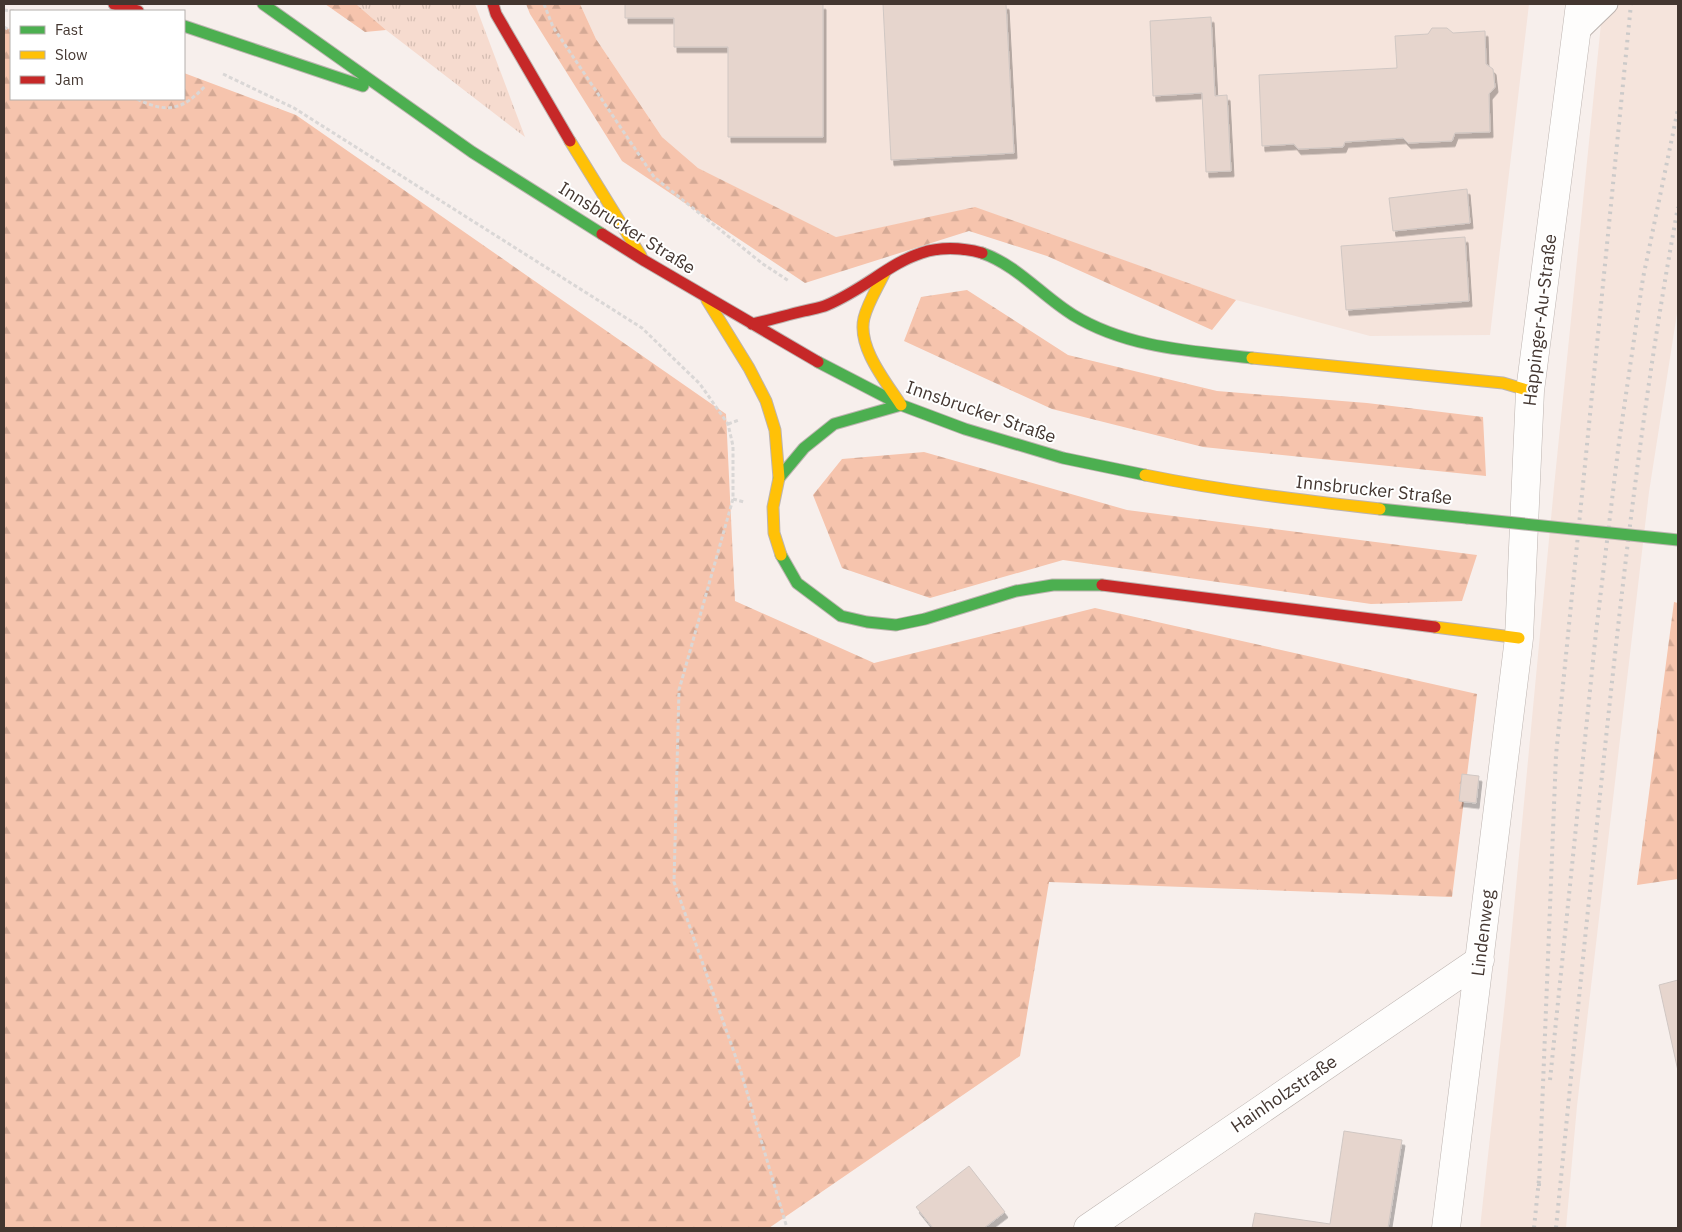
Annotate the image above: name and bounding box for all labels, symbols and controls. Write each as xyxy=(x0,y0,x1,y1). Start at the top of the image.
legend xyxy=(10,10,185,100)
text: Fast xyxy=(55,20,83,39)
text: Slow xyxy=(55,45,88,64)
text: Jam xyxy=(55,70,84,89)
street label: Innsbrucker Straße xyxy=(555,176,700,279)
street label: Happinger-Au-Straße xyxy=(1518,232,1561,407)
street label: Innsbrucker Straße xyxy=(903,375,1059,448)
street label: Innsbrucker Straße xyxy=(1295,470,1453,509)
street label: Lindenweg xyxy=(1466,888,1499,978)
street label: Hainholzstraße xyxy=(1226,1050,1341,1138)

